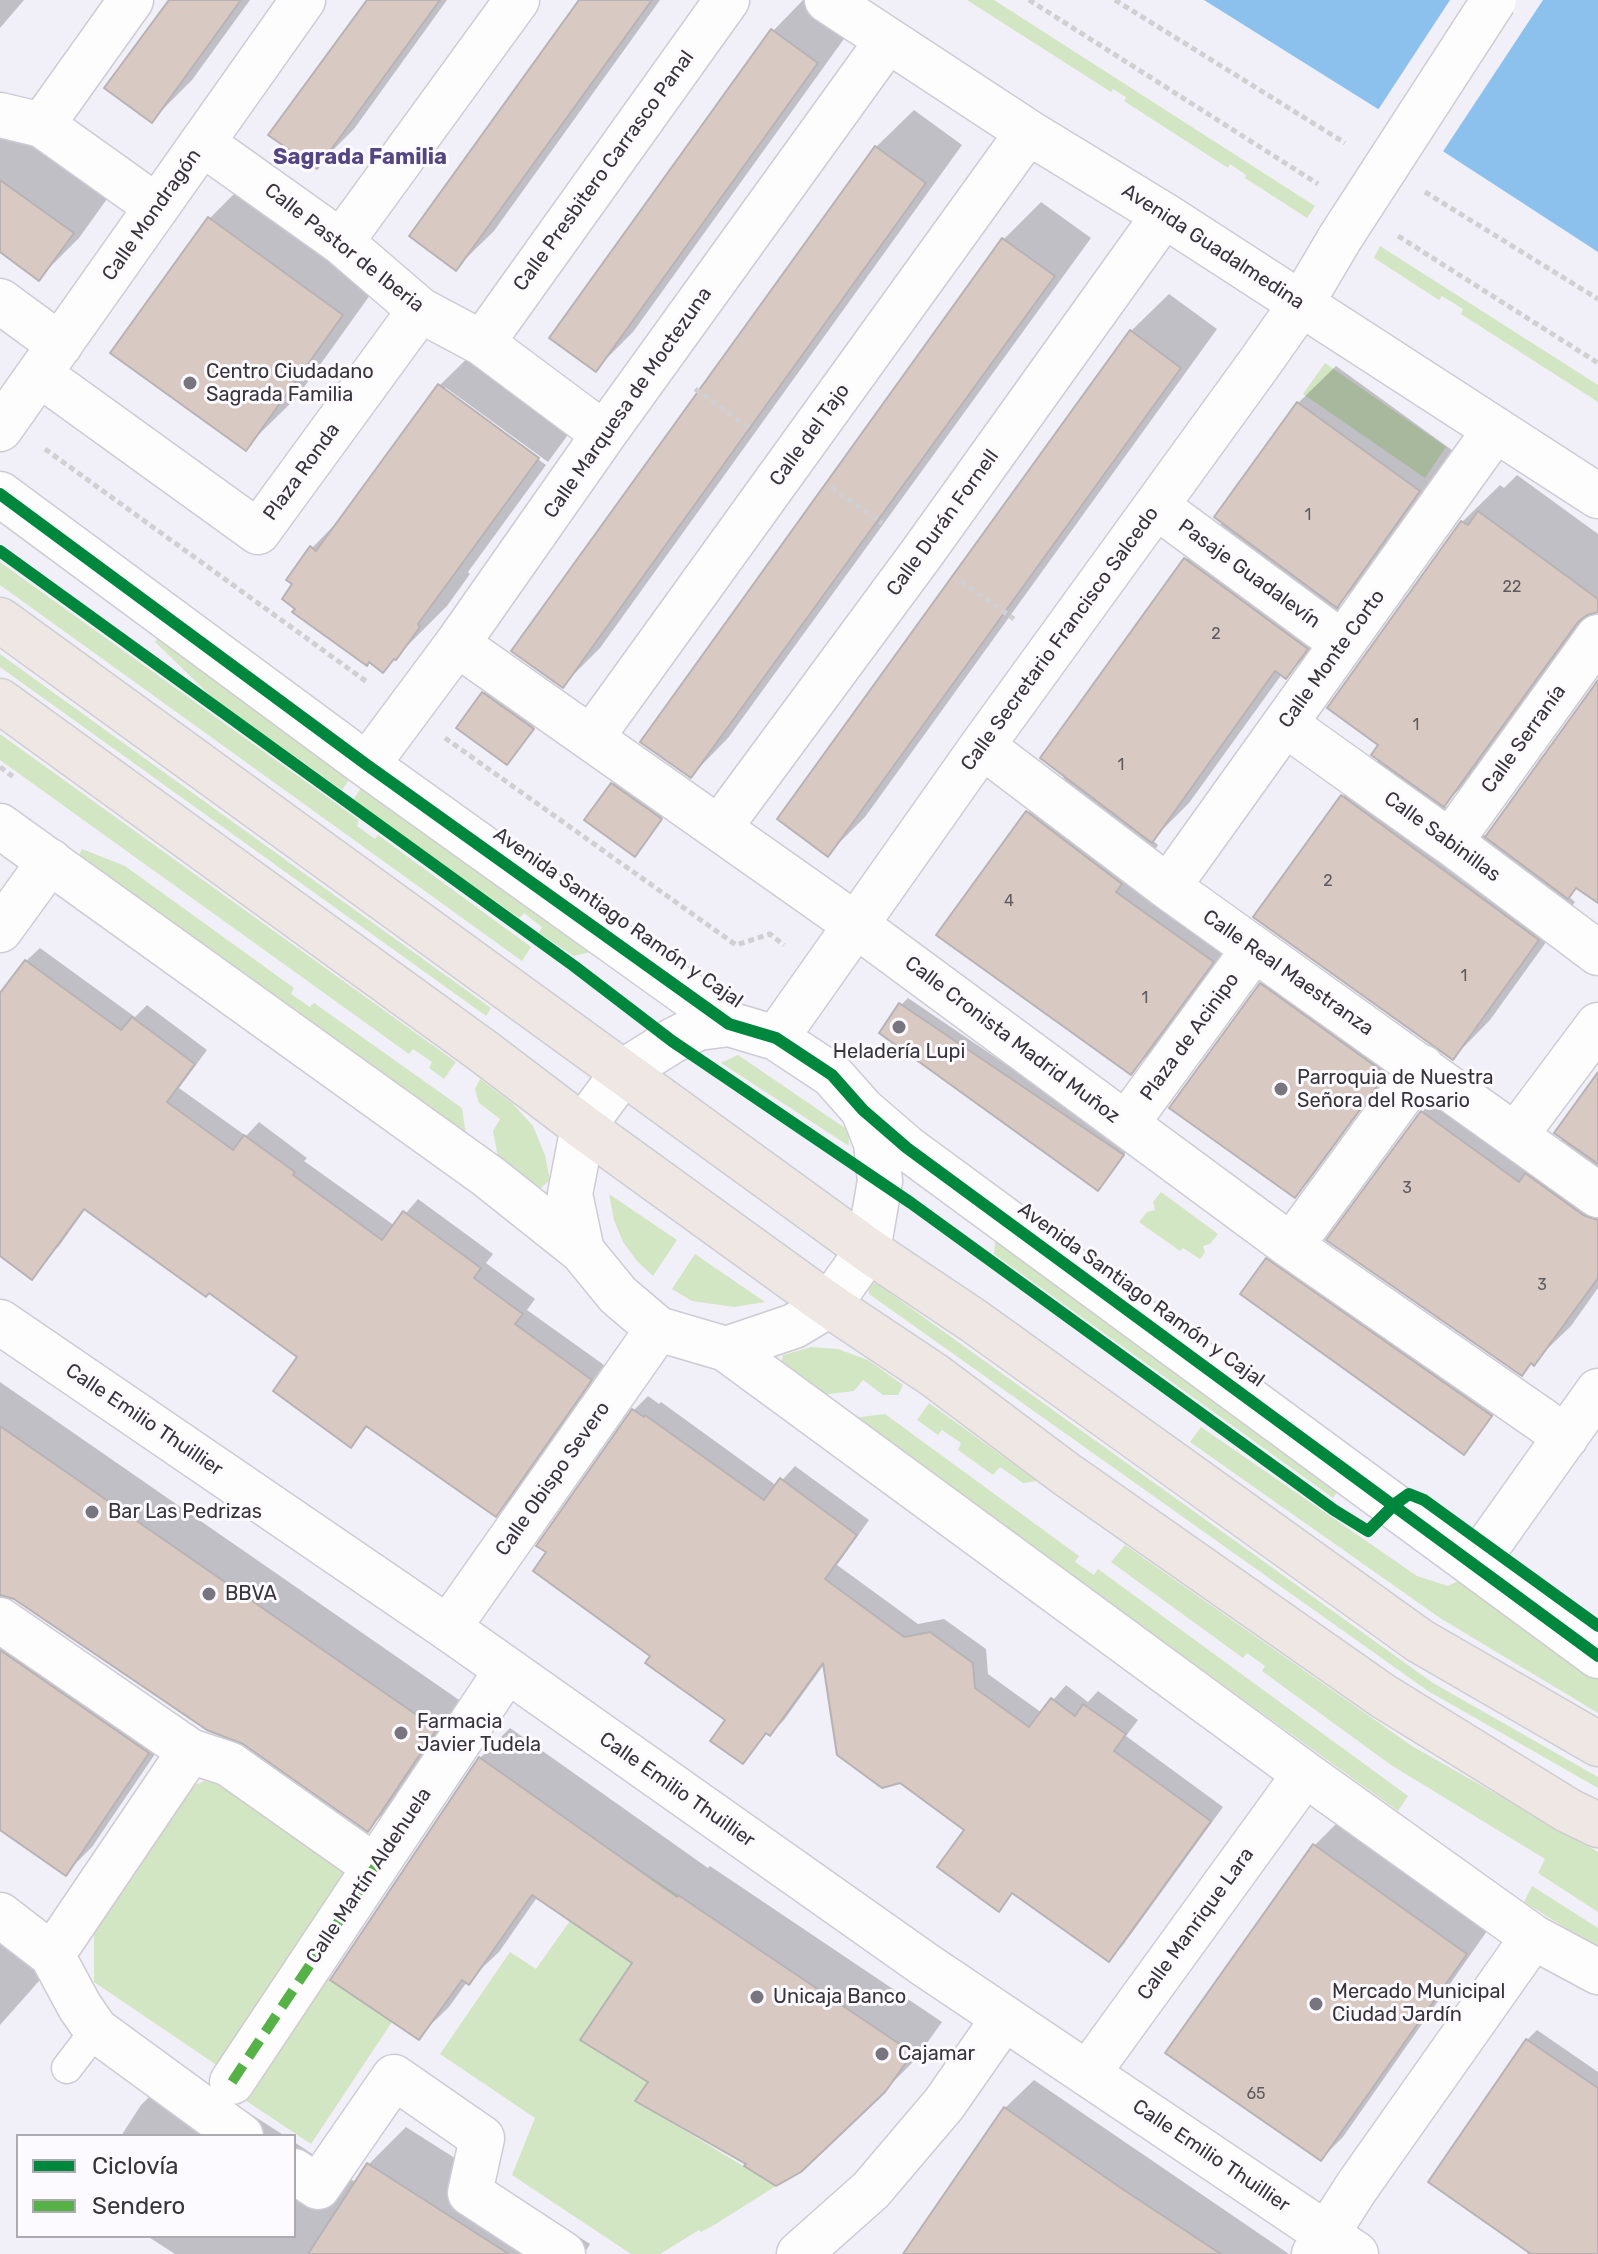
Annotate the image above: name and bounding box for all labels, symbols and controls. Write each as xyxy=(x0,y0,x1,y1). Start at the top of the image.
street label: Calle Presbitero Carrasco Panal xyxy=(509,46,699,296)
street label: Calle Mondragón xyxy=(98,144,206,286)
district label: Sagrada Familia xyxy=(273,145,447,171)
street label: Calle Pastor de Iberia xyxy=(259,178,429,318)
street label: Avenida Guadalmedina xyxy=(1117,179,1309,315)
street label: Calle Marquesa de Moctezuna xyxy=(539,283,717,523)
place label: Centro Ciudadano Sagrada Familia xyxy=(206,360,374,407)
marker: Centro Ciudadano Sagrada Familia xyxy=(181,374,199,392)
street label: Calle del Tajo xyxy=(765,379,855,491)
street label: Plaza Ronda xyxy=(259,419,345,525)
street label: Calle Durán Fornell xyxy=(882,445,1004,601)
street label: Calle Secretario Francisco Salcedo xyxy=(956,502,1164,776)
house number: 1 xyxy=(1305,505,1311,525)
street label: Pasaje Guadalevín xyxy=(1173,514,1325,634)
house number: 22 xyxy=(1503,577,1521,597)
street label: Calle Monte Corto xyxy=(1274,585,1390,733)
house number: 2 xyxy=(1211,624,1221,644)
street label: Calle Serranía xyxy=(1477,680,1571,798)
house number: 1 xyxy=(1413,715,1419,735)
house number: 1 xyxy=(1118,755,1124,775)
street label: Calle Sabinillas xyxy=(1379,787,1505,887)
street label: Avenida Santiago Ramón y Cajal xyxy=(489,822,747,1014)
house number: 2 xyxy=(1323,871,1333,891)
house number: 4 xyxy=(1004,891,1014,911)
street label: Calle Real Maestranza xyxy=(1198,905,1378,1041)
street label: Calle Cronista Madrid Muñoz xyxy=(900,951,1124,1129)
house number: 1 xyxy=(1461,966,1467,986)
street label: Plaza de Acinipo xyxy=(1136,968,1244,1106)
house number: 1 xyxy=(1142,988,1148,1008)
marker: Heladería Lupi xyxy=(890,1018,908,1036)
place label: Heladería Lupi xyxy=(833,1040,965,1064)
place label: Parroquia de Nuestra Señora del Rosario xyxy=(1297,1066,1494,1113)
marker: Parroquia de Nuestra Señora del Rosario xyxy=(1272,1080,1290,1098)
house number: 3 xyxy=(1402,1178,1412,1198)
street label: Avenida Santiago Ramón y Cajal xyxy=(1013,1197,1269,1393)
house number: 3 xyxy=(1537,1275,1547,1295)
street label: Calle Emilio Thuillier xyxy=(61,1358,227,1482)
street label: Calle Obispo Severo xyxy=(491,1397,615,1561)
place label: Bar Las Pedrizas xyxy=(108,1500,262,1524)
marker: Bar Las Pedrizas xyxy=(83,1503,101,1521)
place label: BBVA xyxy=(225,1582,277,1606)
marker: BBVA xyxy=(200,1585,218,1603)
place label: Farmacia Javier Tudela xyxy=(417,1710,541,1757)
marker: Farmacia Javier Tudela xyxy=(392,1724,410,1742)
street label: Calle Emilio Thuillier xyxy=(595,1727,759,1853)
street label: Calle Martín Aldehuela xyxy=(301,1783,437,1969)
street label: Calle Manrique Lara xyxy=(1133,1843,1259,2005)
place label: Mercado Municipal Ciudad Jardín xyxy=(1332,1980,1505,2027)
place label: Unicaja Banco xyxy=(773,1985,906,2009)
marker: Unicaja Banco xyxy=(748,1988,766,2006)
marker: Mercado Municipal Ciudad Jardín xyxy=(1307,1995,1325,2013)
place label: Cajamar xyxy=(898,2042,975,2066)
marker: Cajamar xyxy=(873,2045,891,2063)
house number: 65 xyxy=(1246,2084,1266,2104)
street label: Calle Emilio Thuillier xyxy=(1128,2094,1294,2218)
legend xyxy=(16,2134,296,2238)
text: Ciclovía xyxy=(92,2152,179,2180)
text: Sendero xyxy=(92,2192,185,2220)

